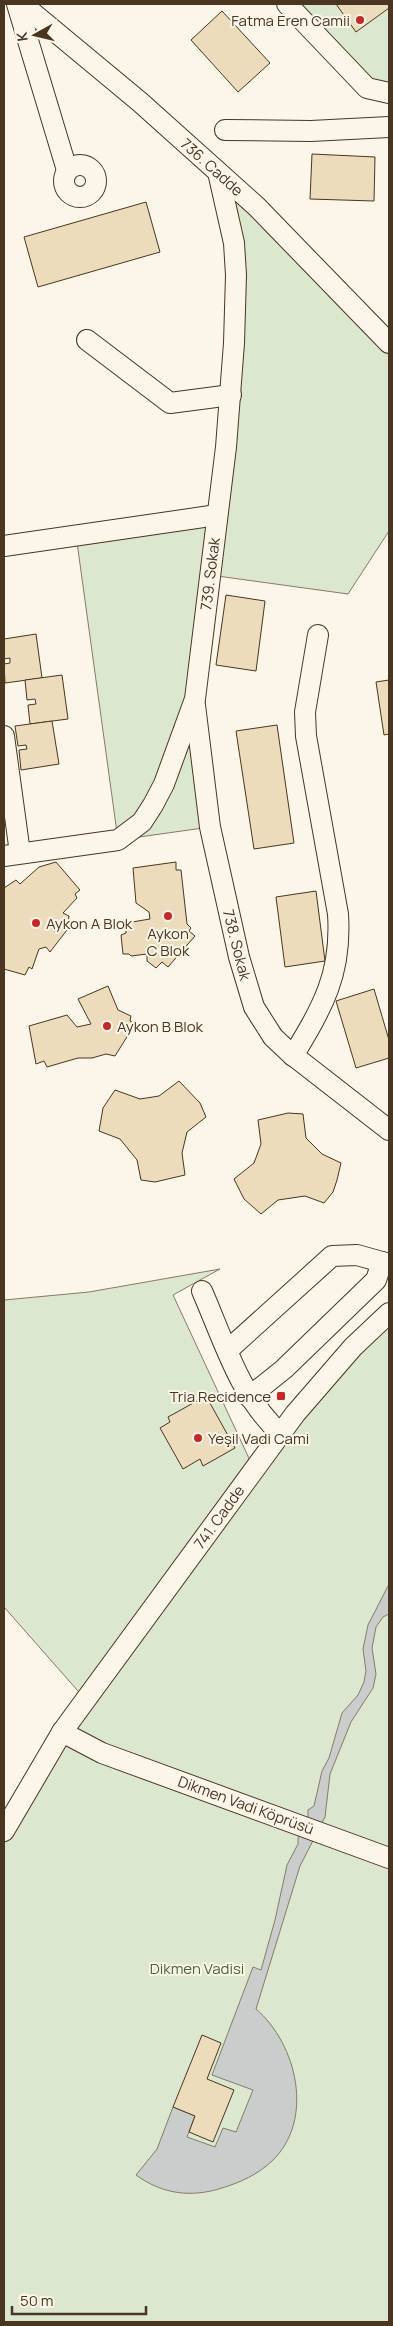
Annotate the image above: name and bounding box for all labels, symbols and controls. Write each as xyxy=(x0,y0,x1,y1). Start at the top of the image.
north arrow xyxy=(10,10,60,60)
place label: Fatma Eren Camii xyxy=(231,10,350,31)
marker: Fatma Eren Camii xyxy=(354,14,366,26)
text: K xyxy=(11,30,32,43)
street label: 736. Cadde xyxy=(176,133,248,201)
street label: 739. Sokak xyxy=(195,536,225,611)
street label: 738. Sokak xyxy=(218,907,256,983)
marker: Aykon C Blok xyxy=(162,910,174,922)
place label: Aykon A Blok xyxy=(46,913,133,934)
marker: Aykon A Blok xyxy=(30,917,42,929)
place label: Aykon C Blok xyxy=(147,923,190,961)
place label: Aykon B Blok xyxy=(117,1016,204,1037)
marker: Aykon B Blok xyxy=(101,1020,113,1032)
place label: Tria Recidence xyxy=(170,1386,271,1407)
marker: Tria Recidence xyxy=(275,1390,287,1402)
place label: Yeşil Vadi Cami xyxy=(208,1428,309,1449)
marker: Yeşil Vadi Cami xyxy=(192,1432,204,1444)
street label: 741. Cadde xyxy=(189,1481,249,1553)
street label: Dikmen Vadi Köprüsü xyxy=(175,1771,317,1839)
park label: Dikmen Vadisi xyxy=(150,1958,244,1979)
scale bar xyxy=(12,2284,146,2316)
text: 50 m xyxy=(20,2290,54,2311)

